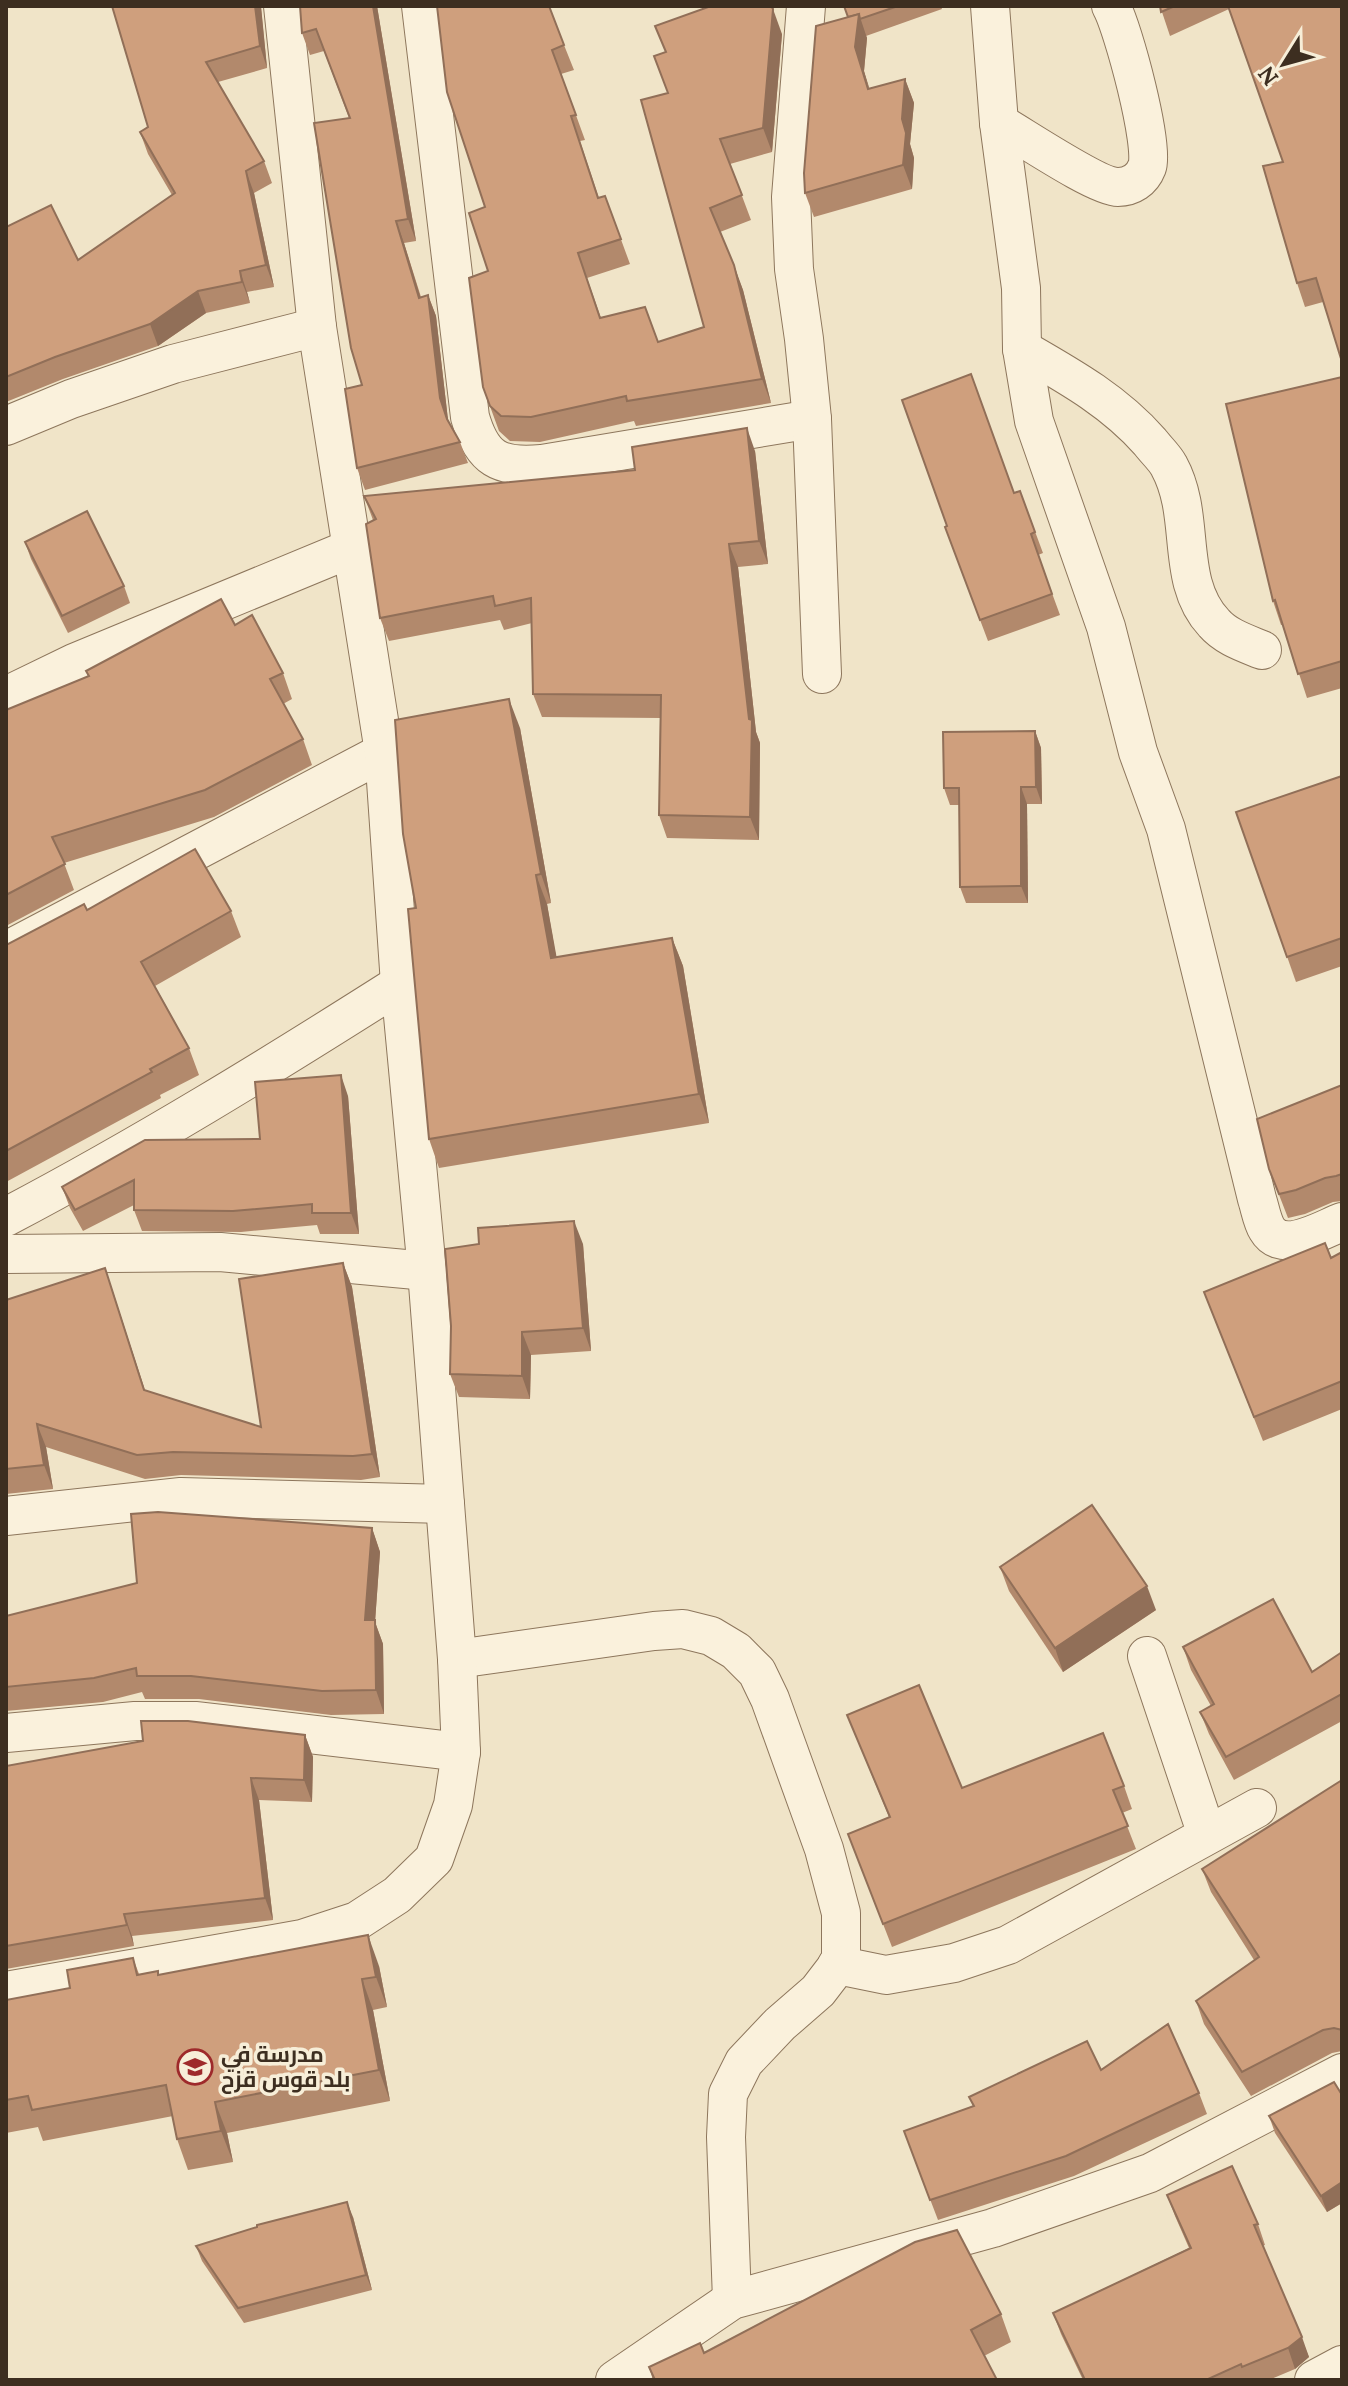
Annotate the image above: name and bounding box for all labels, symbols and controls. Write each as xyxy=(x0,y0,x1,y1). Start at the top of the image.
north arrow xyxy=(1244,24,1324,104)
text: N xyxy=(1252,61,1284,91)
place label: مدرسة في بلد قوس قزح xyxy=(221,2040,350,2094)
school or university icon: مدرسة في بلد قوس قزح xyxy=(176,2048,214,2086)

